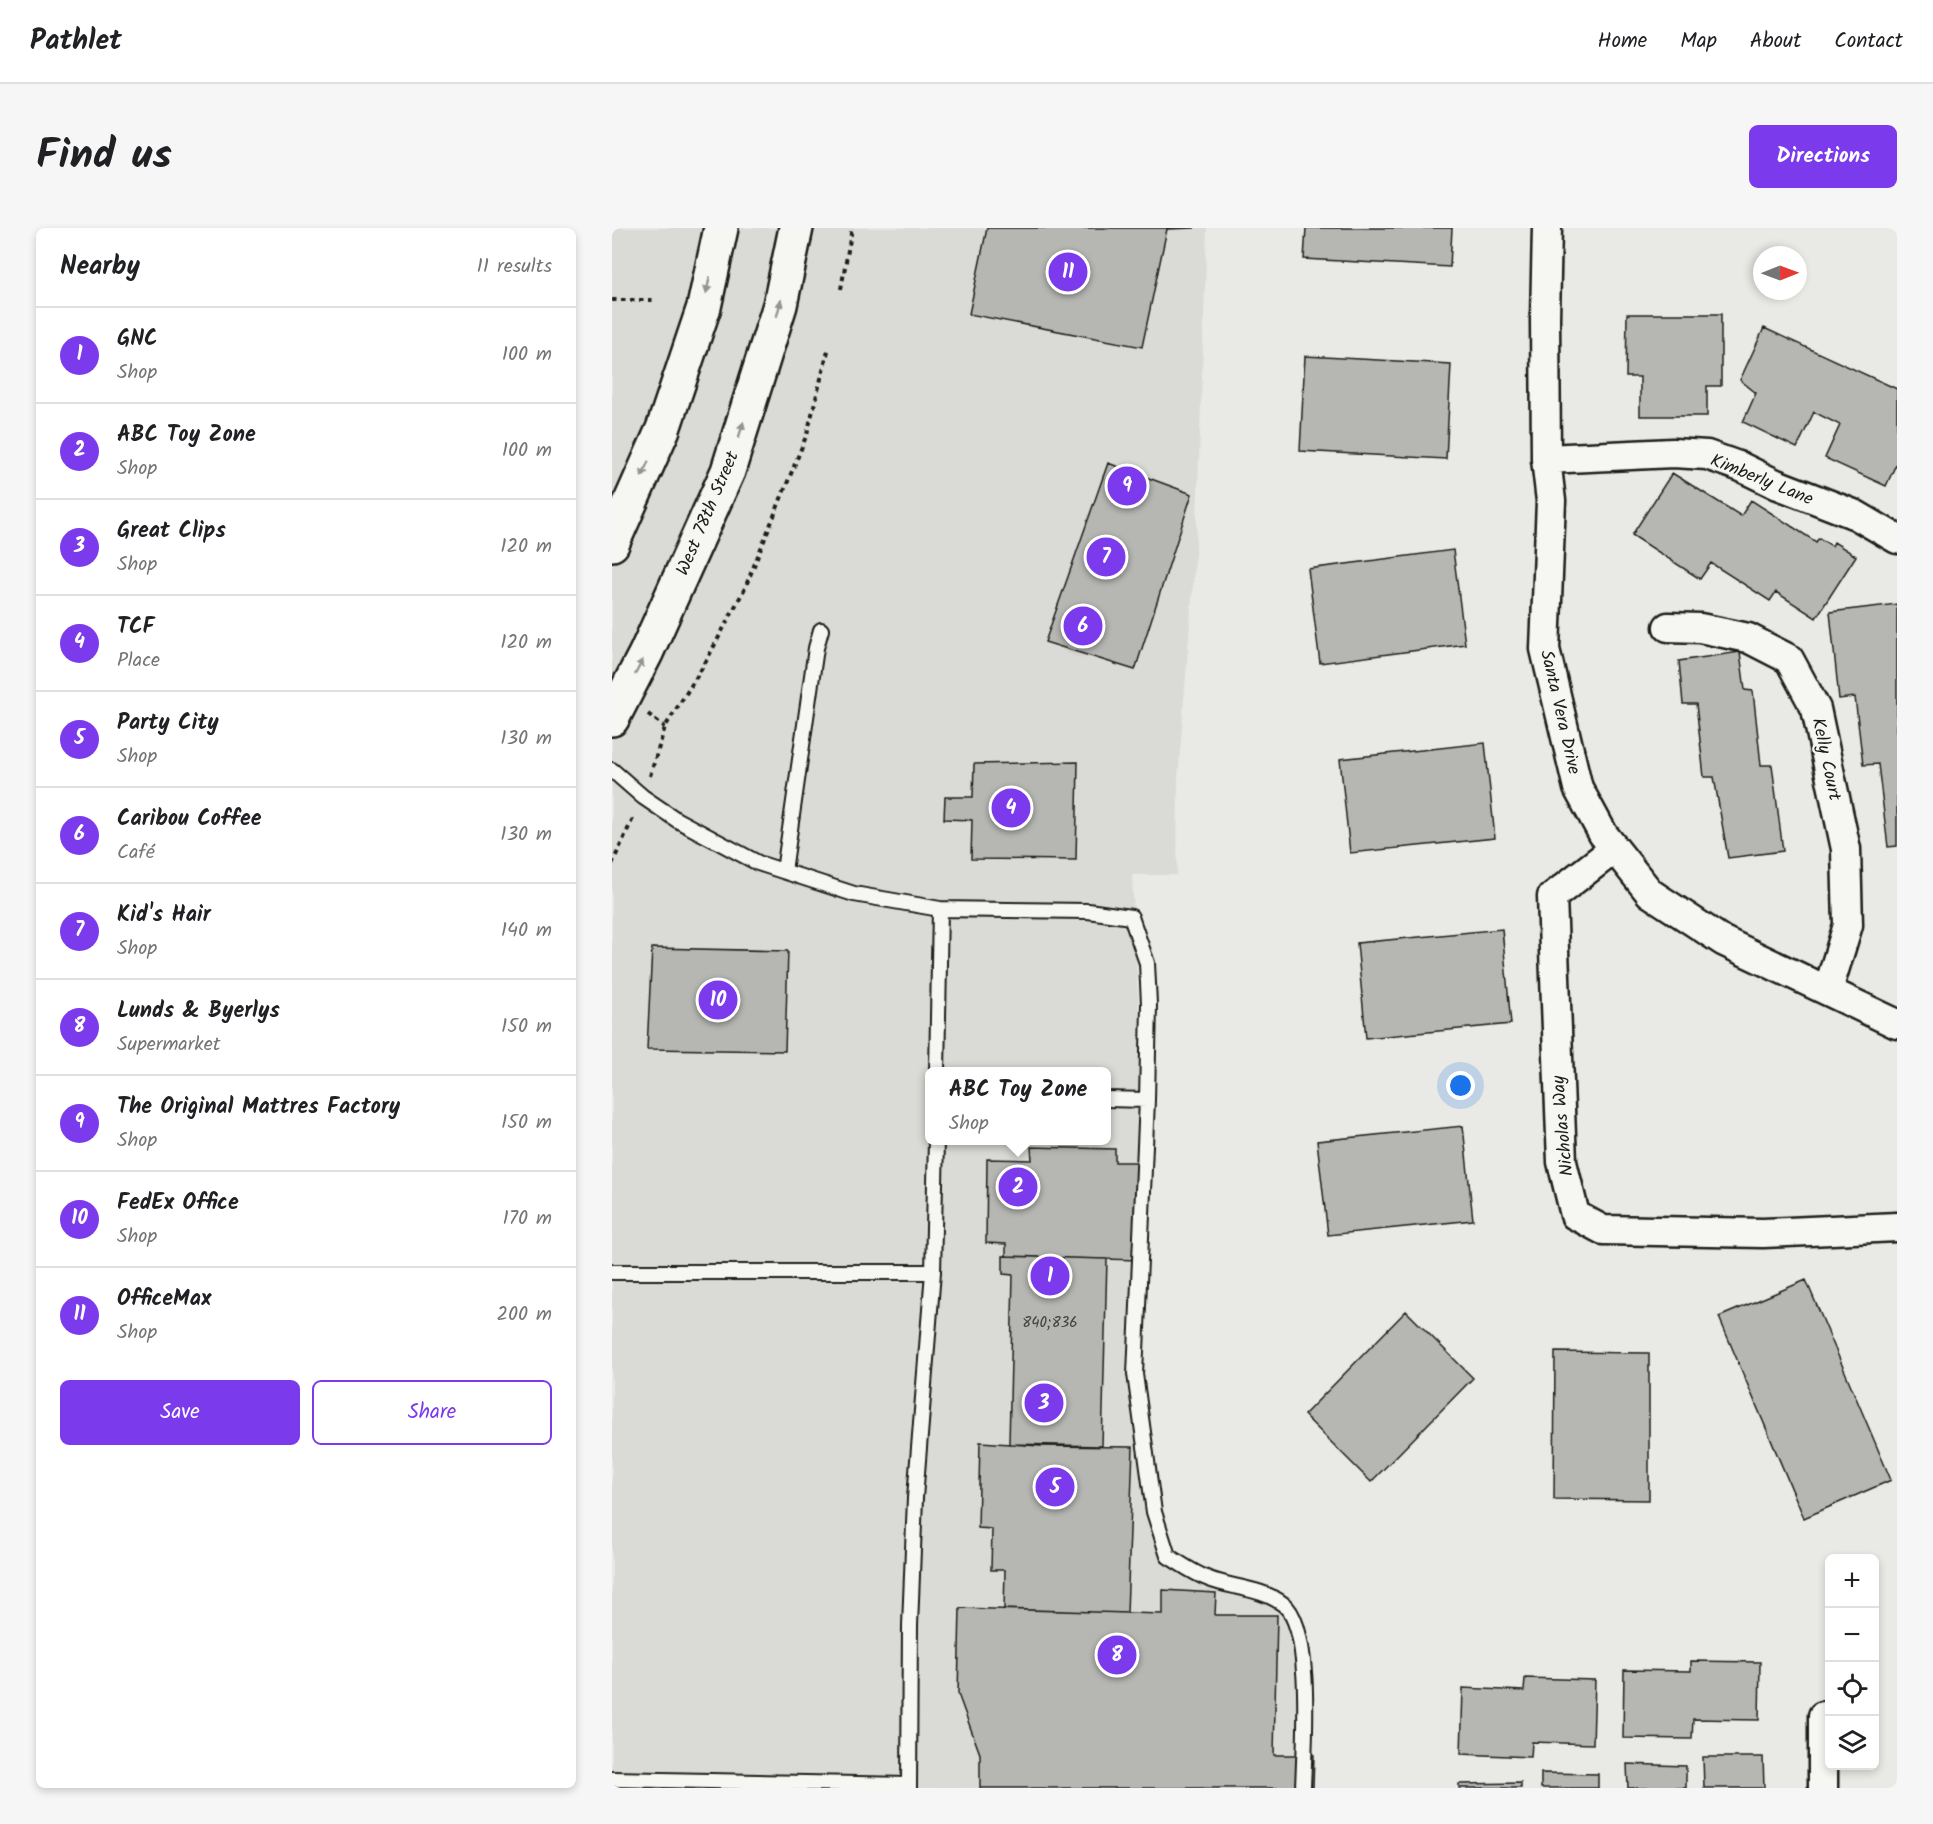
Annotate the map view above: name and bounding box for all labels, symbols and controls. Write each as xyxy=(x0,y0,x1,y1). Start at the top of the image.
text: Pathlet xyxy=(30,19,122,64)
text: Home xyxy=(1598,25,1647,58)
text: Map xyxy=(1680,25,1717,58)
text: About xyxy=(1750,25,1801,58)
text: Contact xyxy=(1834,25,1903,58)
text: Find us xyxy=(36,123,172,190)
button: Directions xyxy=(1749,125,1897,188)
text: Nearby xyxy=(60,246,140,288)
north arrow xyxy=(1753,246,1807,300)
pin: 11 xyxy=(1048,250,1088,294)
text: 11 results xyxy=(477,251,552,283)
one-way arrow xyxy=(703,276,712,295)
one-way arrow xyxy=(774,299,784,317)
text: GNC xyxy=(117,322,158,357)
text: 1 xyxy=(76,339,83,371)
text: 100 m xyxy=(502,339,552,371)
text: Shop xyxy=(117,357,157,389)
text: ABC Toy Zone xyxy=(117,418,256,453)
one-way arrow xyxy=(737,421,746,439)
text: 2 xyxy=(74,435,85,467)
text: 100 m xyxy=(502,435,552,467)
street label: West 78th Street xyxy=(669,446,748,580)
street label: Kimberly Lane xyxy=(1706,447,1817,514)
text: Shop xyxy=(117,453,157,485)
one-way arrow xyxy=(641,461,650,478)
pin: 9 xyxy=(1108,464,1146,508)
text: Great Clips xyxy=(117,514,226,549)
text: 3 xyxy=(74,531,85,563)
text: 120 m xyxy=(500,531,552,563)
pin: 7 xyxy=(1086,534,1126,580)
text: Shop xyxy=(117,549,157,581)
pin: 6 xyxy=(1064,604,1102,648)
text: TCF xyxy=(117,610,154,645)
text: 4 xyxy=(74,627,85,659)
text: 120 m xyxy=(500,627,552,659)
text: Place xyxy=(117,645,160,677)
street label: Santa Vera Drive xyxy=(1531,647,1588,778)
one-way arrow xyxy=(634,658,643,675)
text: Party City xyxy=(117,706,219,741)
street label: Kelly Court xyxy=(1803,715,1849,804)
text: 5 xyxy=(74,723,85,755)
text: 130 m xyxy=(500,723,552,755)
text: Shop xyxy=(117,741,157,773)
pin: 4 xyxy=(992,786,1030,830)
text: Caribou Coffee xyxy=(117,802,261,837)
text: 6 xyxy=(74,819,85,851)
text: 130 m xyxy=(500,819,552,851)
text: Café xyxy=(117,837,155,869)
text: Kid's Hair xyxy=(117,898,211,933)
text: 7 xyxy=(75,915,84,947)
text: 140 m xyxy=(501,915,552,947)
text: Shop xyxy=(117,933,157,965)
pin: 10 xyxy=(698,978,738,1022)
text: Lunds & Byerlys xyxy=(117,994,280,1029)
text: 8 xyxy=(74,1011,85,1043)
text: 150 m xyxy=(501,1011,552,1043)
text: Supermarket xyxy=(117,1029,220,1061)
popup xyxy=(925,1067,1111,1145)
your location xyxy=(1446,1071,1475,1100)
text: ABC Toy Zone xyxy=(949,1073,1087,1108)
street label: Nicholas Way xyxy=(1545,1074,1582,1177)
text: The Original Mattres Factory xyxy=(117,1090,400,1125)
text: 9 xyxy=(74,1107,85,1139)
text: 150 m xyxy=(501,1107,552,1139)
text: Shop xyxy=(949,1108,989,1140)
text: Shop xyxy=(117,1125,157,1157)
pin: 2 xyxy=(998,1164,1038,1210)
text: FedEx Office xyxy=(117,1186,239,1221)
text: 10 xyxy=(71,1203,88,1235)
text: 170 m xyxy=(503,1203,552,1235)
text: Shop xyxy=(117,1221,157,1253)
pin: 1 xyxy=(1030,1254,1070,1298)
text: OfficeMax xyxy=(117,1282,211,1317)
text: 11 xyxy=(73,1299,86,1331)
text: 200 m xyxy=(496,1299,552,1331)
house number: 840;836 xyxy=(1022,1311,1078,1335)
text: Shop xyxy=(117,1317,157,1349)
button: Save xyxy=(60,1380,300,1445)
button: Share xyxy=(312,1380,552,1445)
pin: 3 xyxy=(1024,1380,1064,1426)
pin: 5 xyxy=(1036,1464,1074,1510)
map controls xyxy=(1825,1554,1879,1770)
button: + xyxy=(1825,1554,1879,1608)
button: − xyxy=(1825,1608,1879,1662)
pin: 8 xyxy=(1098,1632,1136,1678)
button: locate xyxy=(1825,1662,1879,1716)
button: layers xyxy=(1825,1716,1879,1770)

